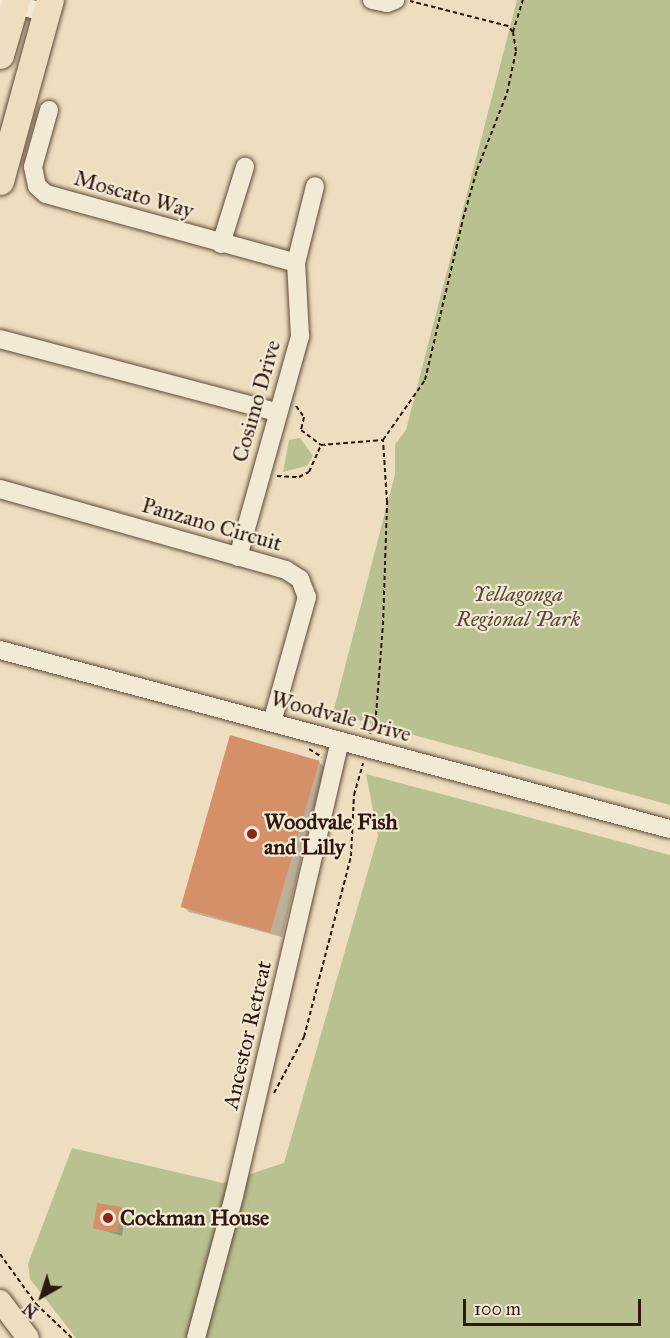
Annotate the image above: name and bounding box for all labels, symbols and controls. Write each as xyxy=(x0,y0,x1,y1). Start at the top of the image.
street label: Moscato Way xyxy=(71,164,197,224)
street label: Cosimo Drive xyxy=(226,337,286,465)
street label: Panzano Circuit xyxy=(139,491,285,557)
park label: Yellagonga Regional Park xyxy=(456,580,580,632)
street label: Woodvale Drive xyxy=(268,685,414,747)
place label: Woodvale Fish and Lilly xyxy=(264,808,398,860)
marker: Woodvale Fish and Lilly xyxy=(245,827,259,841)
street label: Ancestor Retreat xyxy=(217,958,277,1112)
place label: Cockman House xyxy=(120,1205,269,1231)
marker: Cockman House xyxy=(101,1211,115,1225)
north arrow xyxy=(12,1266,72,1326)
scale bar xyxy=(466,1287,644,1325)
text: 100 m xyxy=(474,1298,521,1320)
text: N xyxy=(19,1299,42,1322)

